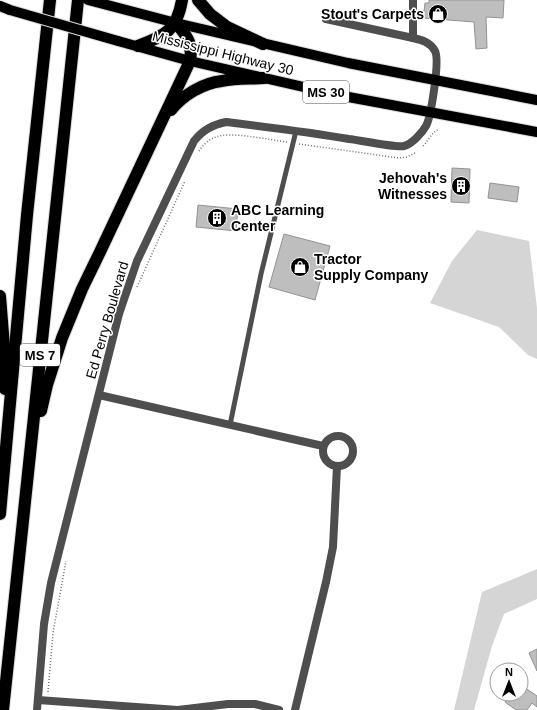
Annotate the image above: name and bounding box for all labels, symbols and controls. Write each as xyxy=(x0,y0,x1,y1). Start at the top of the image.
shop icon: Stout's Carpets xyxy=(427,3,449,25)
place label: Stout's Carpets xyxy=(321,6,424,22)
street label: Mississippi Highway 30 xyxy=(151,28,295,78)
road number: MS 30 xyxy=(303,81,349,103)
place label: Jehovah's Witnesses xyxy=(378,170,447,202)
building icon: Jehovah's Witnesses xyxy=(450,175,472,197)
place label: ABC Learning Center xyxy=(231,202,324,234)
building icon: ABC Learning Center xyxy=(206,207,228,229)
place label: Tractor Supply Company xyxy=(314,251,429,283)
shop icon: Tractor Supply Company xyxy=(289,256,311,278)
street label: Ed Perry Boulevard xyxy=(83,259,131,381)
road number: MS 7 xyxy=(20,344,60,366)
north arrow xyxy=(489,662,529,702)
text: N xyxy=(505,666,513,678)

